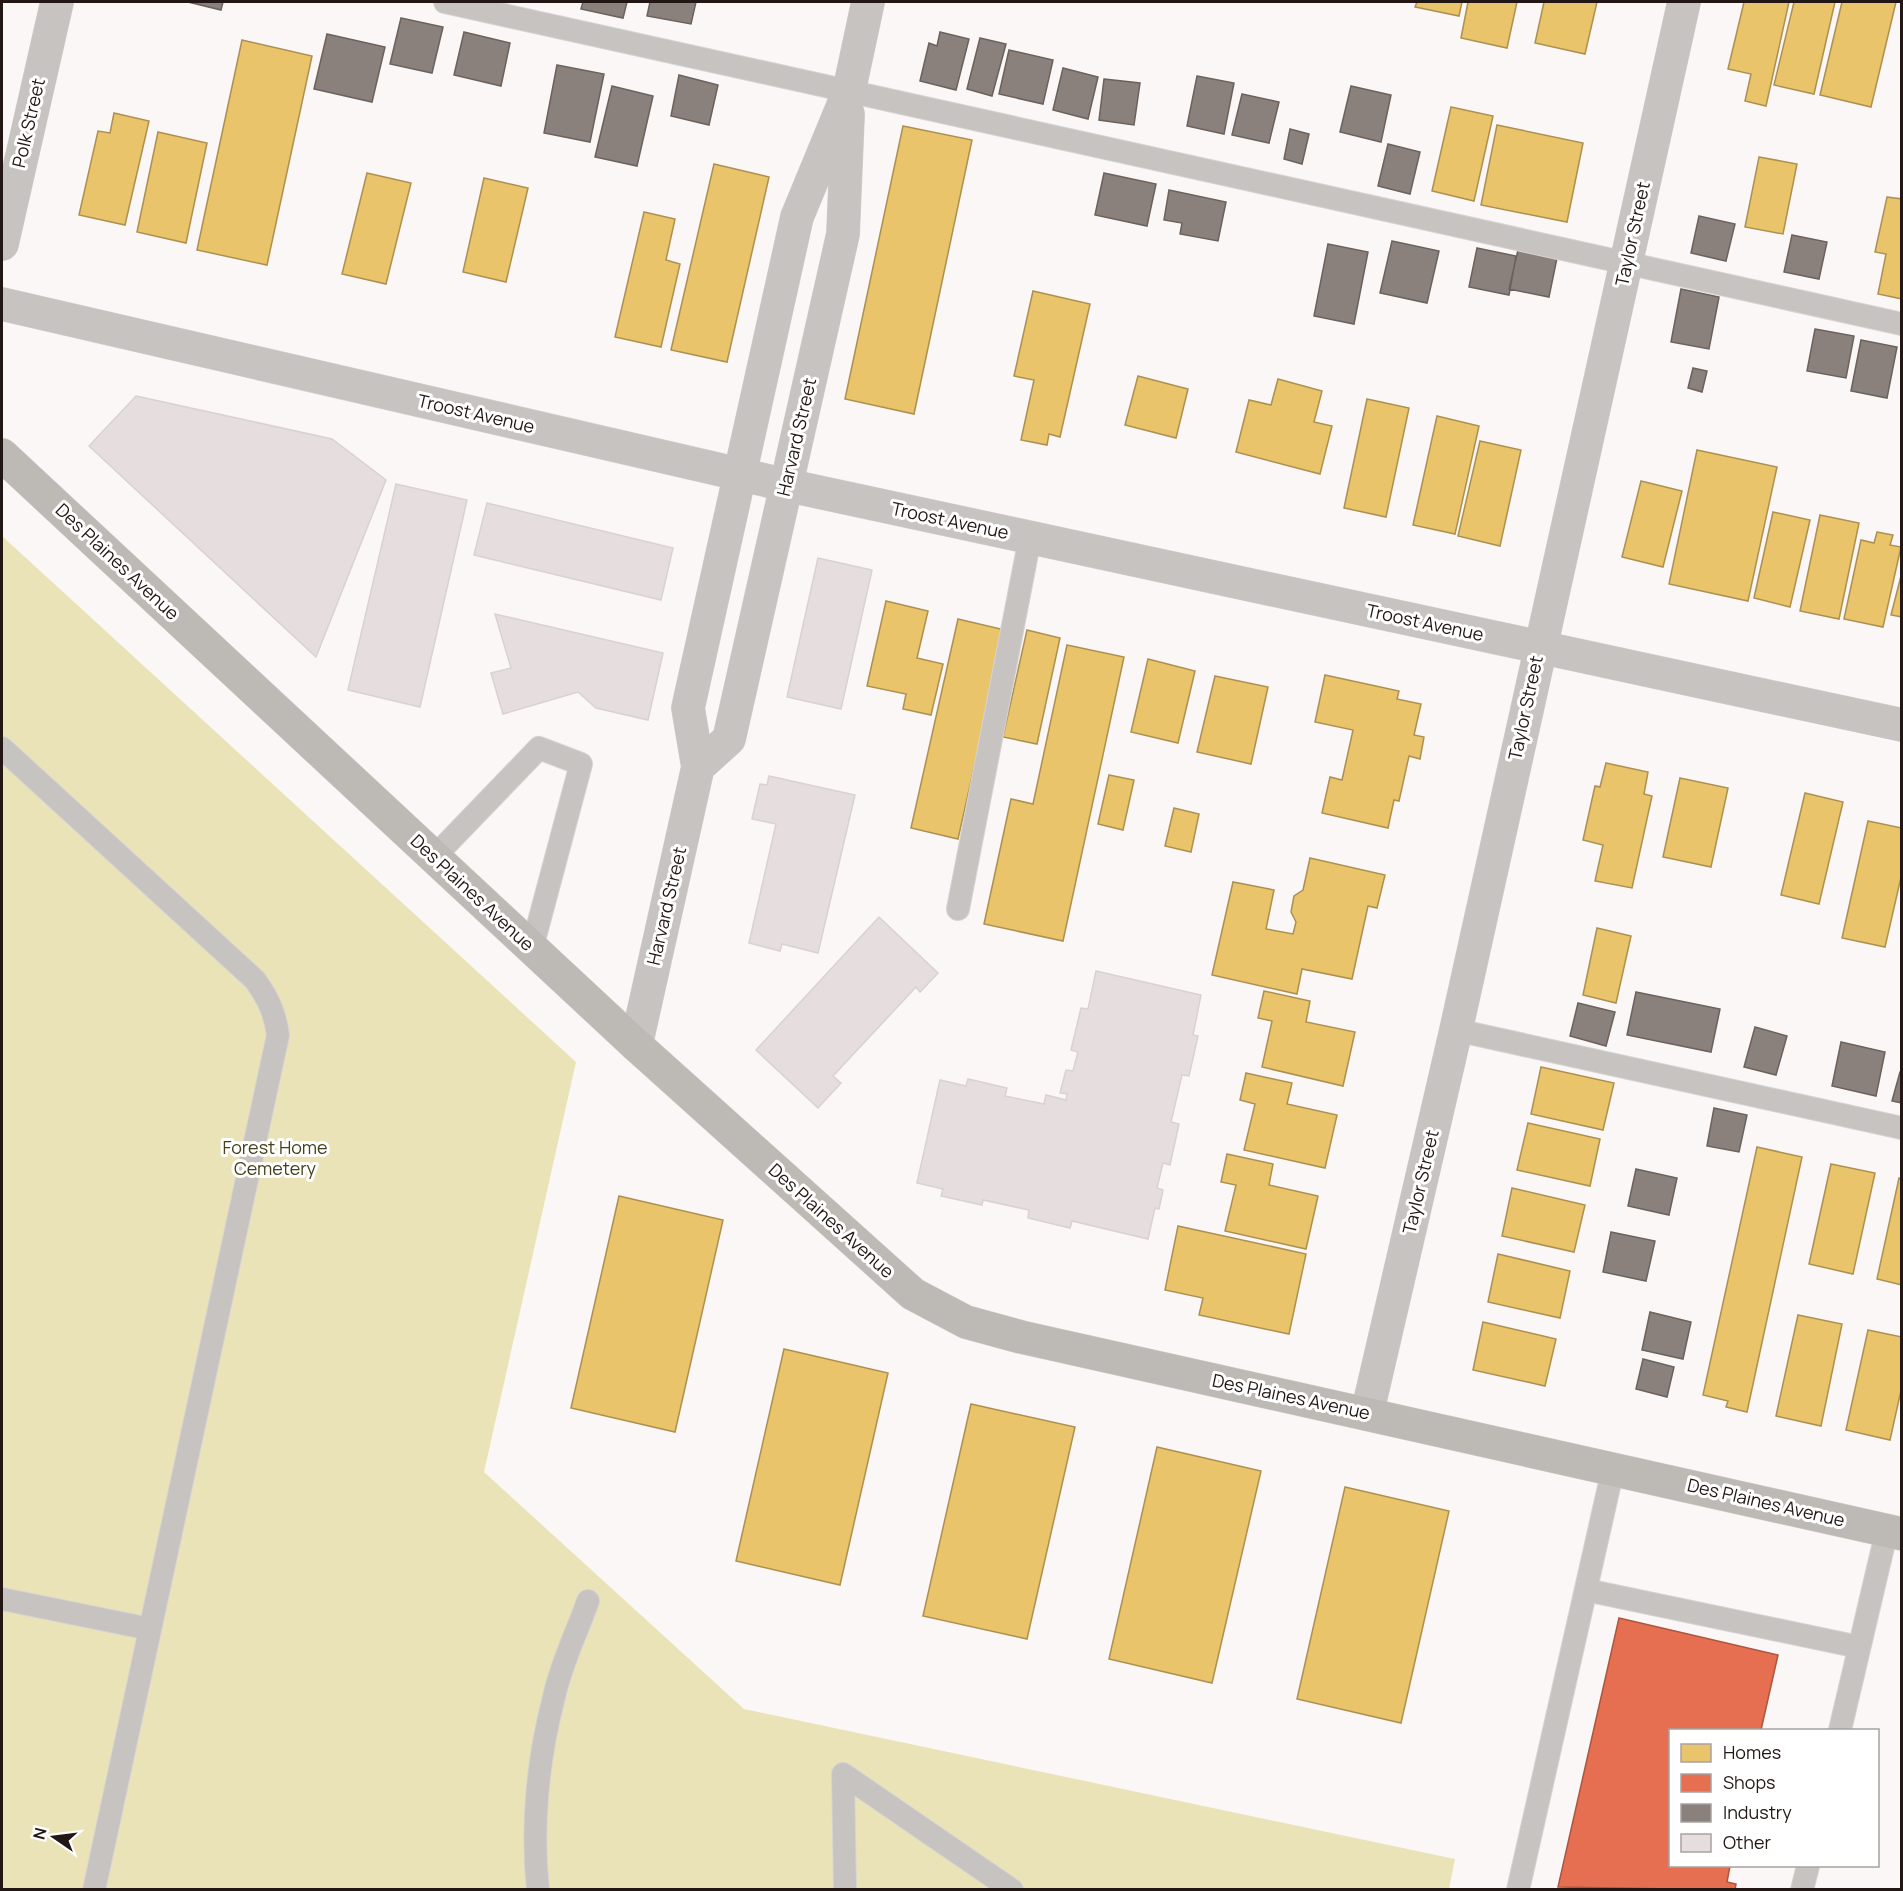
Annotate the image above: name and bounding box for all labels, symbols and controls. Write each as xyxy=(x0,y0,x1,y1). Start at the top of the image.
street label: Polk Street xyxy=(6,76,50,170)
street label: Taylor Street xyxy=(1609,179,1655,288)
street label: Harvard Street xyxy=(771,375,821,498)
street label: Troost Avenue xyxy=(415,388,537,438)
street label: Troost Avenue xyxy=(889,496,1011,544)
street label: Des Plaines Avenue xyxy=(51,498,185,625)
street label: Troost Avenue xyxy=(1364,598,1486,646)
street label: Taylor Street xyxy=(1502,653,1548,762)
street label: Des Plaines Avenue xyxy=(406,829,540,956)
street label: Harvard Street xyxy=(641,844,691,967)
street label: Taylor Street xyxy=(1396,1127,1444,1236)
park label: Forest Home Cemetery xyxy=(222,1135,328,1180)
street label: Des Plaines Avenue xyxy=(764,1158,899,1283)
street label: Des Plaines Avenue xyxy=(1210,1368,1372,1424)
street label: Des Plaines Avenue xyxy=(1685,1472,1847,1532)
legend xyxy=(1669,1729,1879,1867)
text: Homes xyxy=(1723,1740,1781,1764)
text: Shops xyxy=(1723,1770,1775,1794)
text: Industry xyxy=(1723,1800,1792,1824)
north arrow xyxy=(24,1807,84,1867)
text: N xyxy=(27,1825,52,1842)
text: Other xyxy=(1723,1830,1771,1854)

